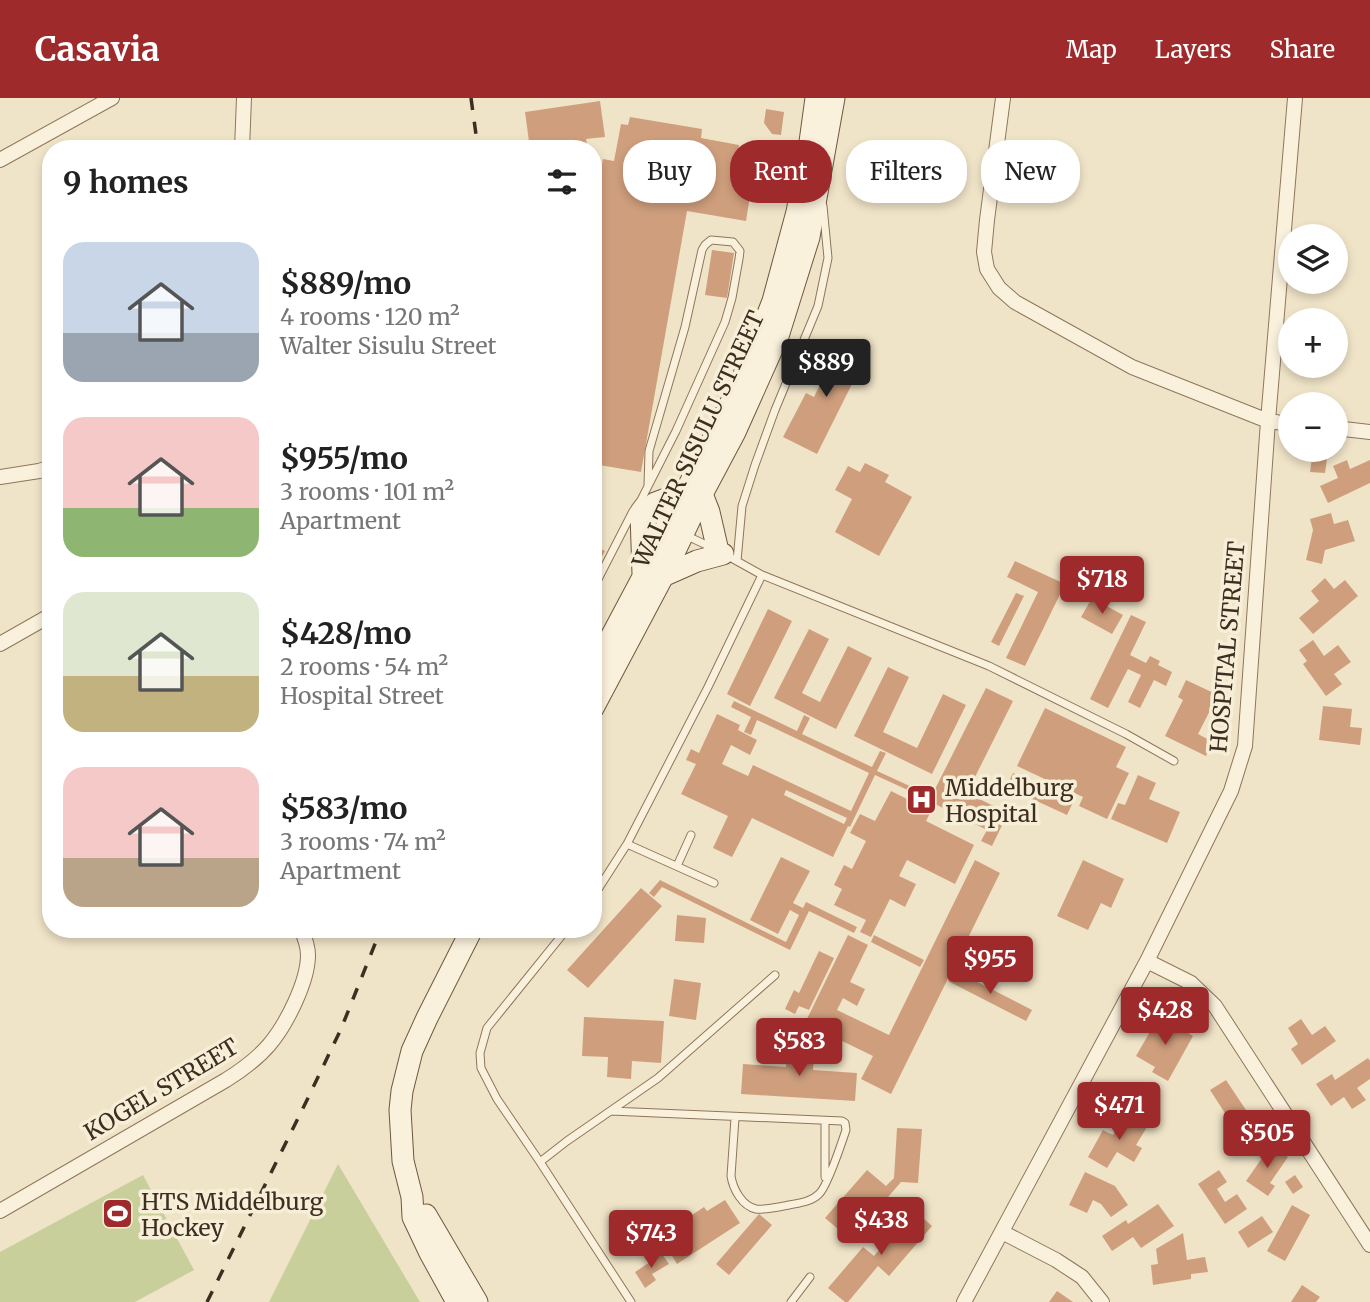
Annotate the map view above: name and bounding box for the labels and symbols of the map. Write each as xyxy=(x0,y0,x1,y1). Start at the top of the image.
street label: WALTER SISULU STREET xyxy=(625,306,770,573)
pin: $889 xyxy=(785,340,867,399)
street label: HOSPITAL STREET xyxy=(1203,540,1251,754)
pin: $718 xyxy=(1061,556,1143,616)
place label: Middelburg Hospital xyxy=(945,773,1074,828)
hospital icon: Middelburg Hospital xyxy=(905,783,939,817)
pin: $955 xyxy=(949,936,1031,996)
pin: $428 xyxy=(1124,988,1206,1047)
pin: $583 xyxy=(758,1018,840,1078)
street label: KOGEL STREET xyxy=(79,1032,243,1146)
pin: $471 xyxy=(1078,1082,1160,1142)
pin: $505 xyxy=(1226,1110,1308,1170)
place label: HTS Middelburg Hockey xyxy=(141,1187,323,1242)
sports icon: HTS Middelburg Hockey xyxy=(101,1197,135,1231)
pin: $438 xyxy=(840,1198,922,1257)
pin: $743 xyxy=(610,1210,692,1270)

